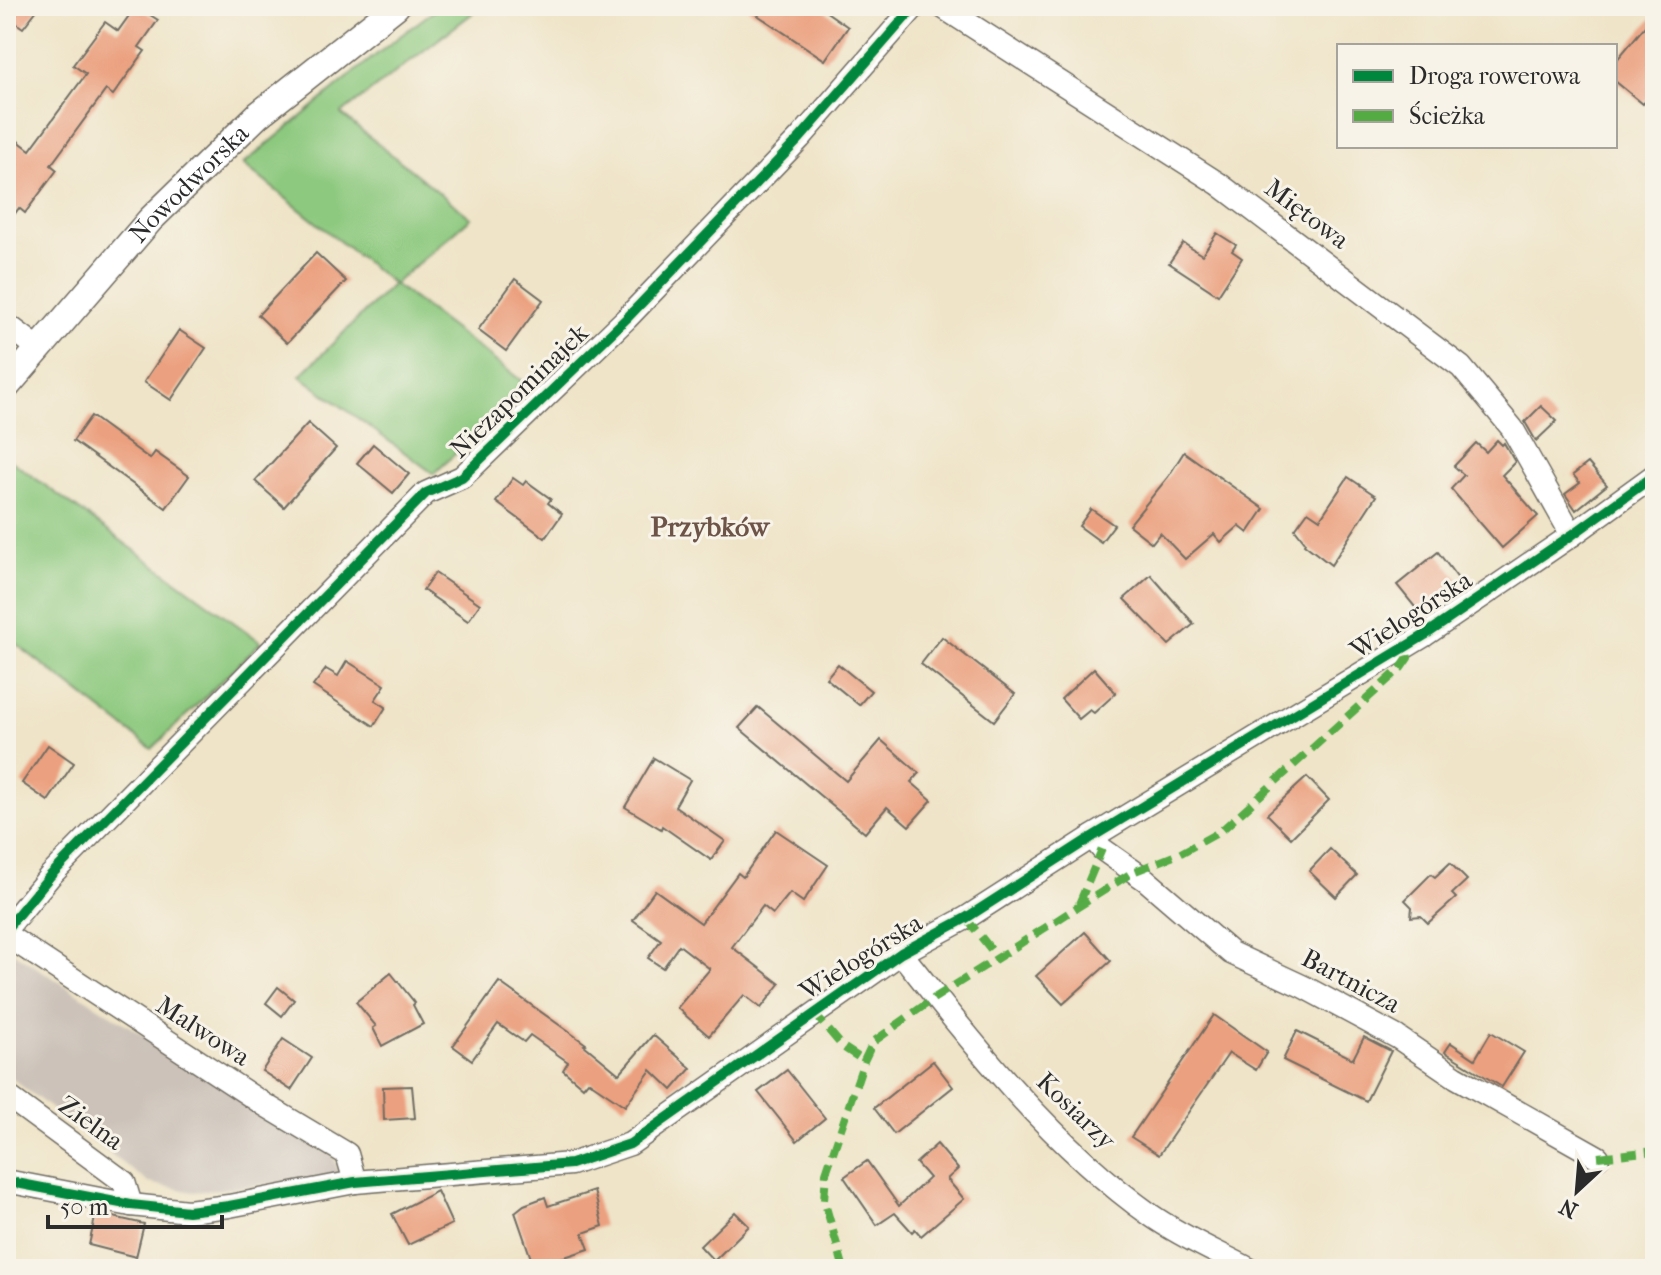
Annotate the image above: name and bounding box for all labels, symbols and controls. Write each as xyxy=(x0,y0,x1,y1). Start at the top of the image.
legend xyxy=(1337,44,1617,148)
text: Droga rowerowa xyxy=(1409,62,1581,90)
text: Ścieżka xyxy=(1409,101,1486,130)
street label: Nowodworska xyxy=(122,117,256,249)
street label: Miętowa xyxy=(1258,172,1356,257)
street label: Niezapominajek xyxy=(444,317,595,465)
district label: Przybków xyxy=(651,510,771,543)
street label: Wielogórska xyxy=(1344,564,1478,666)
street label: Wielogórska xyxy=(793,907,929,1007)
street label: Bartnicza xyxy=(1296,942,1406,1020)
street label: Malwowa xyxy=(150,989,256,1073)
street label: Kosiarzy xyxy=(1030,1066,1123,1157)
street label: Zielna xyxy=(53,1089,130,1157)
north arrow xyxy=(1537,1151,1617,1231)
scale bar xyxy=(48,1179,222,1229)
text: 50 m xyxy=(60,1193,109,1221)
text: N xyxy=(1555,1193,1582,1223)

